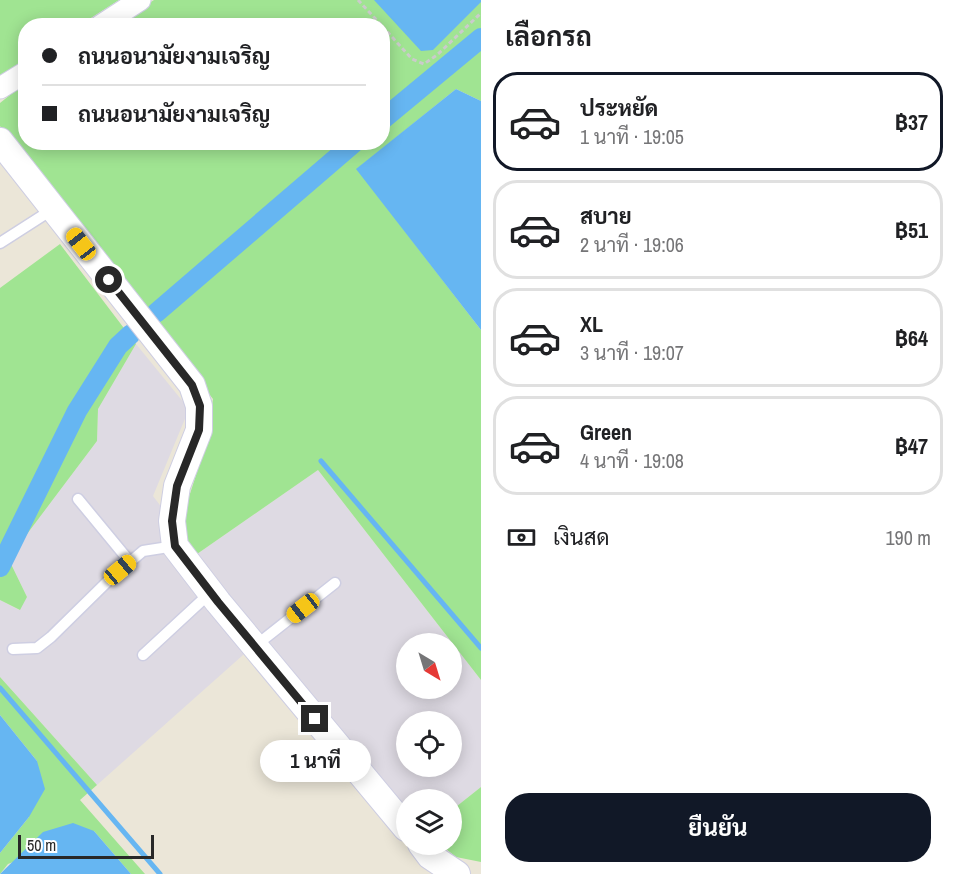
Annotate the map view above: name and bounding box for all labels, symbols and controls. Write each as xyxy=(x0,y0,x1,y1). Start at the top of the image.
text: เลือกรถ xyxy=(505,18,592,54)
text: ถนนอนามัยงามเจริญ xyxy=(78,41,270,71)
text: ประหยัด xyxy=(580,93,658,123)
icon: car xyxy=(508,95,562,149)
text: ถนนอนามัยงามเจริญ xyxy=(78,99,270,129)
text: ฿37 xyxy=(895,107,928,137)
text: 1 นาที · 19:05 xyxy=(580,123,684,150)
text: สบาย xyxy=(580,201,632,231)
icon: car xyxy=(508,203,562,257)
text: ฿51 xyxy=(895,215,928,245)
car xyxy=(63,224,99,264)
text: 2 นาที · 19:06 xyxy=(580,231,684,258)
route start xyxy=(95,266,122,293)
text: XL xyxy=(580,309,603,339)
icon: car xyxy=(508,311,562,365)
text: ฿64 xyxy=(895,323,928,353)
text: 3 นาที · 19:07 xyxy=(580,339,684,366)
text: Green xyxy=(580,417,632,447)
icon: car xyxy=(508,419,562,473)
text: ฿47 xyxy=(895,431,928,461)
text: 4 นาที · 19:08 xyxy=(580,447,684,474)
icon: cash xyxy=(505,521,538,554)
text: เงินสด xyxy=(553,522,610,552)
text: 190 m xyxy=(885,524,931,551)
car xyxy=(100,552,140,588)
car xyxy=(283,590,323,626)
north arrow xyxy=(396,633,462,699)
map controls xyxy=(396,633,462,855)
route end xyxy=(301,705,328,732)
button: locate xyxy=(396,711,462,777)
callout: 1 นาที xyxy=(260,740,370,782)
text: 1 นาที xyxy=(290,747,341,774)
button: layers xyxy=(396,789,462,855)
button: ยืนยัน xyxy=(505,793,931,862)
scale bar xyxy=(18,832,154,860)
text: 50 m xyxy=(27,834,56,856)

